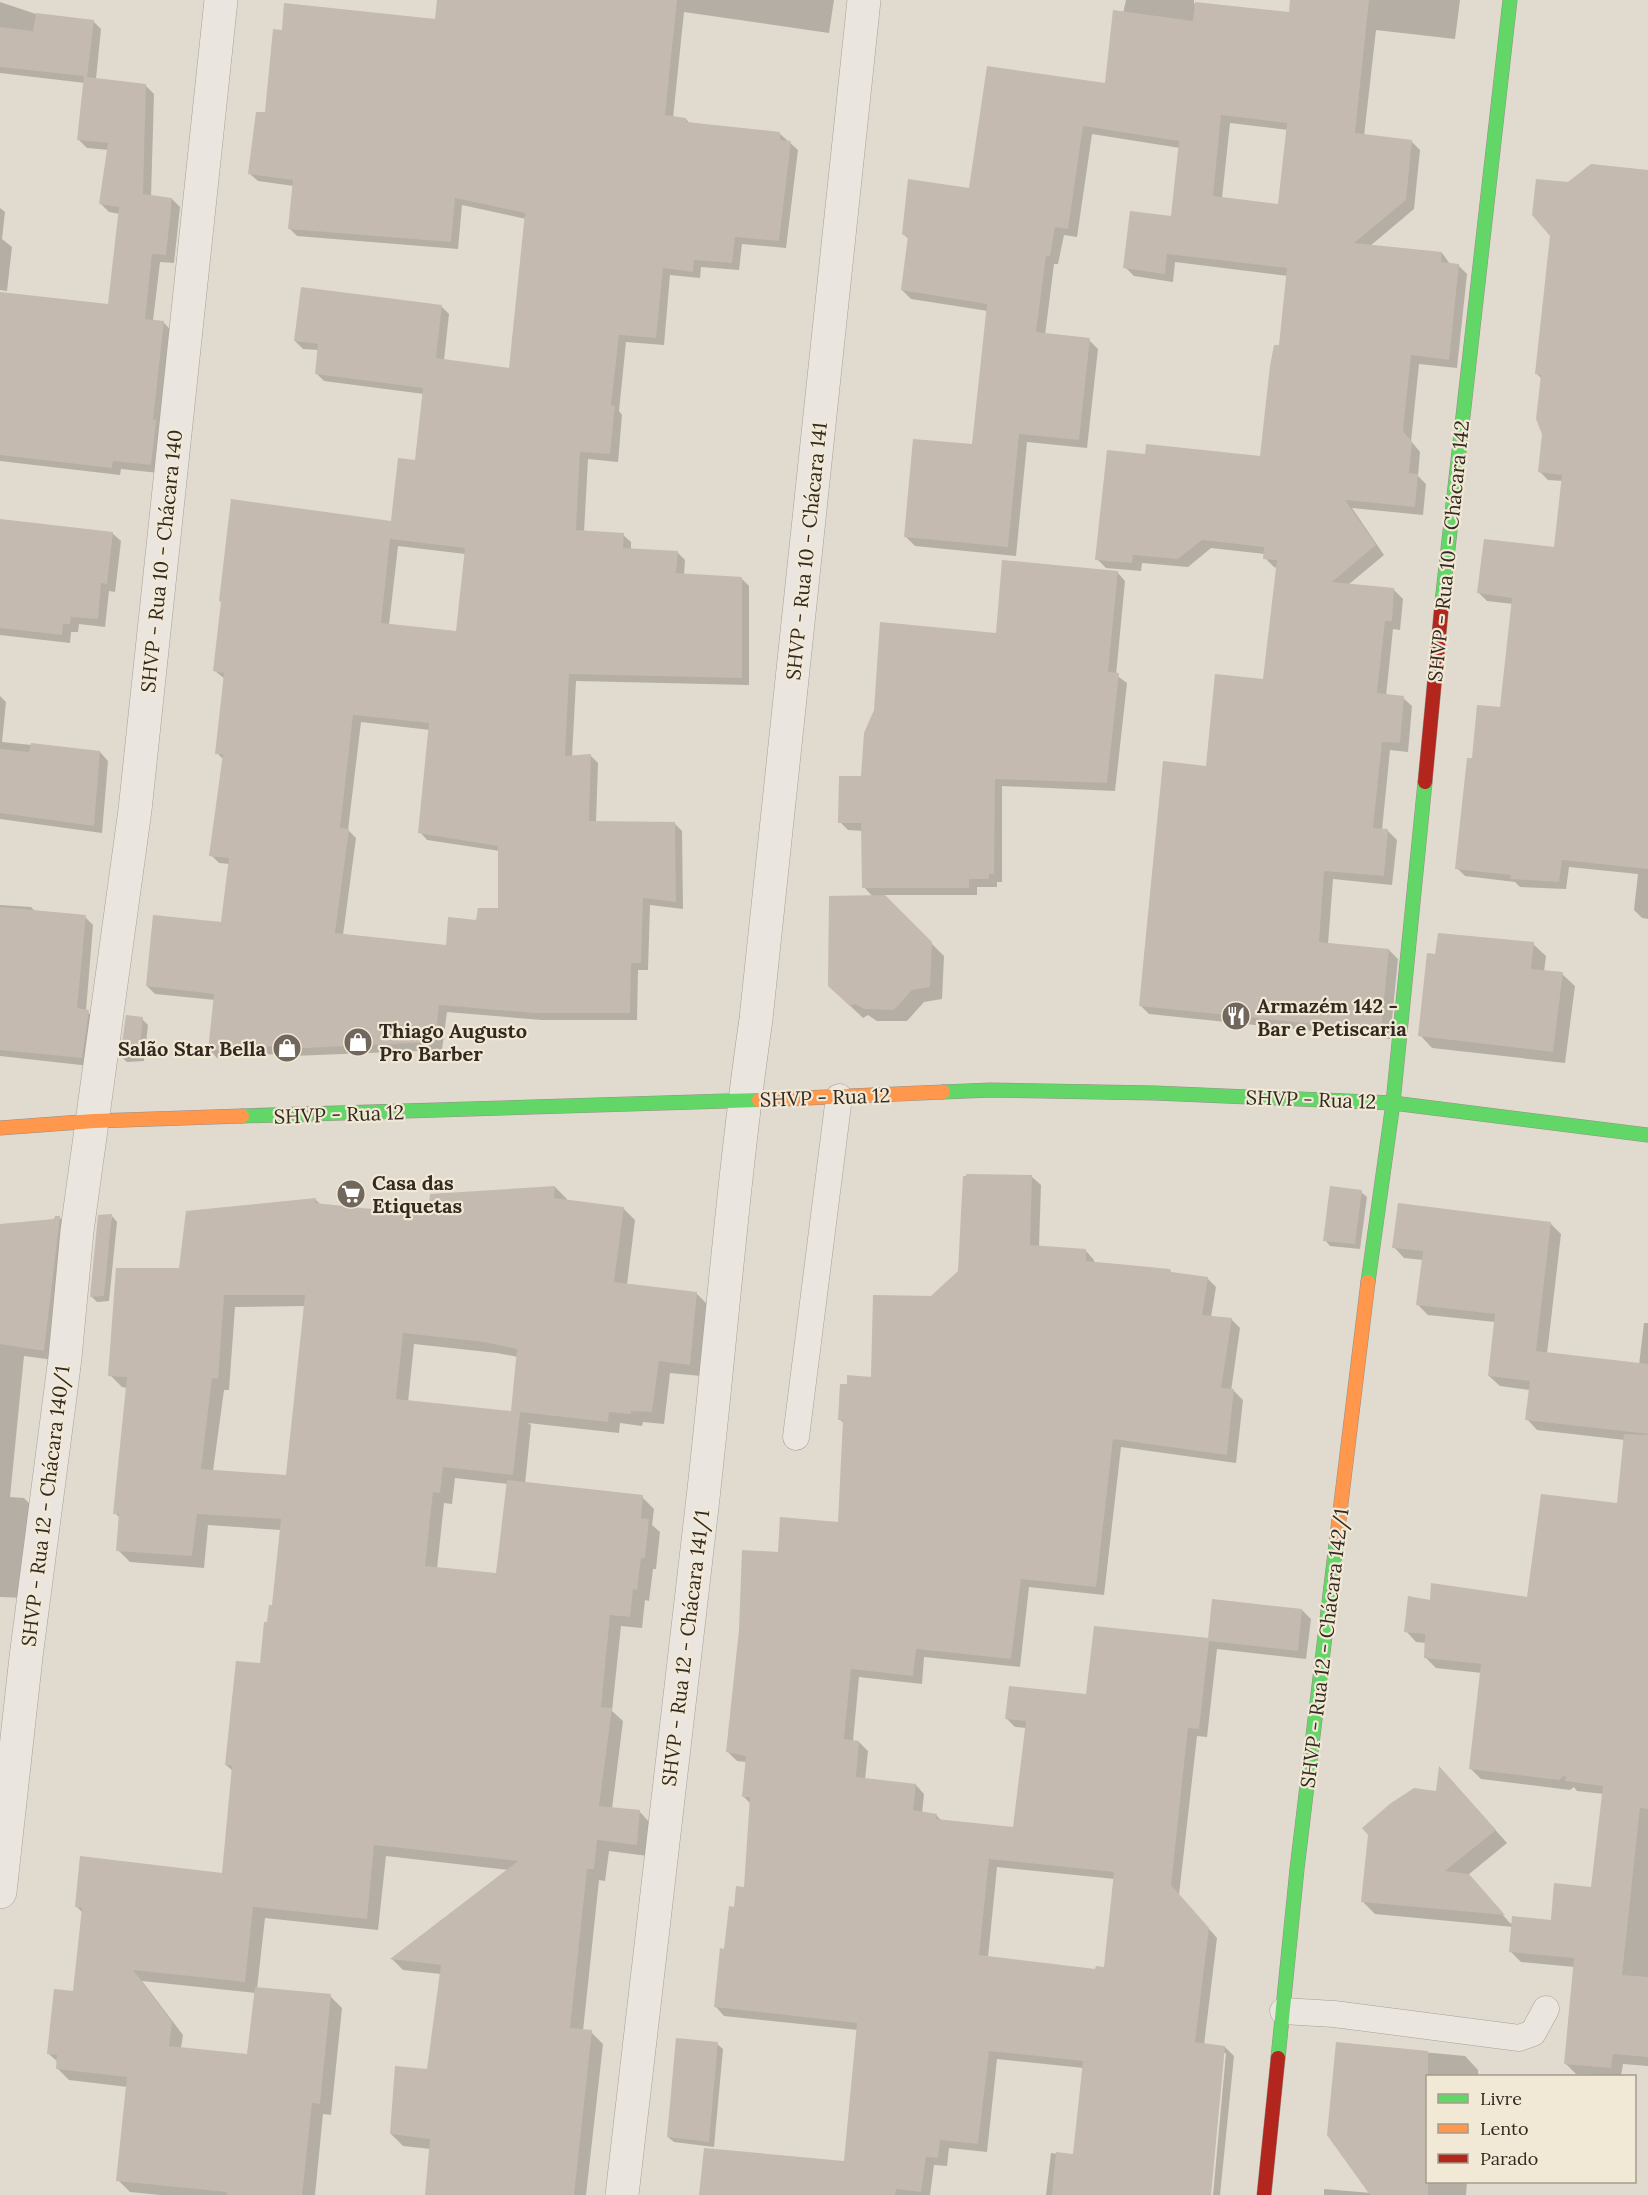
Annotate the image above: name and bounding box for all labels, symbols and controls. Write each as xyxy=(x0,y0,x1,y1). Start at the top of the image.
street label: SHVP - Rua 10 - Chácara 142 xyxy=(1422,419,1474,683)
street label: SHVP - Rua 10 - Chácara 141 xyxy=(780,421,832,681)
street label: SHVP - Rua 10 - Chácara 140 xyxy=(135,428,187,694)
place label: Armazém 142 - Bar e Petiscaria xyxy=(1257,993,1407,1041)
restaurant icon: Armazém 142 - Bar e Petiscaria xyxy=(1220,1000,1252,1032)
place label: Thiago Augusto Pro Barber xyxy=(379,1018,527,1066)
shop icon: Thiago Augusto Pro Barber xyxy=(342,1026,374,1058)
shop icon: Salão Star Bella xyxy=(271,1032,303,1064)
place label: Salão Star Bella xyxy=(118,1036,267,1061)
street label: SHVP - Rua 12 xyxy=(759,1082,891,1112)
street label: SHVP - Rua 12 xyxy=(1245,1084,1377,1114)
street label: SHVP - Rua 12 xyxy=(273,1099,405,1129)
place label: Casa das Etiquetas xyxy=(372,1170,462,1218)
supermarket icon: Casa das Etiquetas xyxy=(335,1178,367,1210)
street label: SHVP - Rua 12 - Chácara 140/1 xyxy=(15,1364,76,1648)
street label: SHVP - Rua 12 - Chácara 142/1 xyxy=(1294,1507,1355,1789)
street label: SHVP - Rua 12 - Chácara 141/1 xyxy=(656,1508,715,1788)
legend xyxy=(1426,2075,1636,2183)
text: Livre xyxy=(1480,2087,1522,2110)
text: Lento xyxy=(1480,2117,1528,2140)
text: Parado xyxy=(1480,2147,1538,2170)

